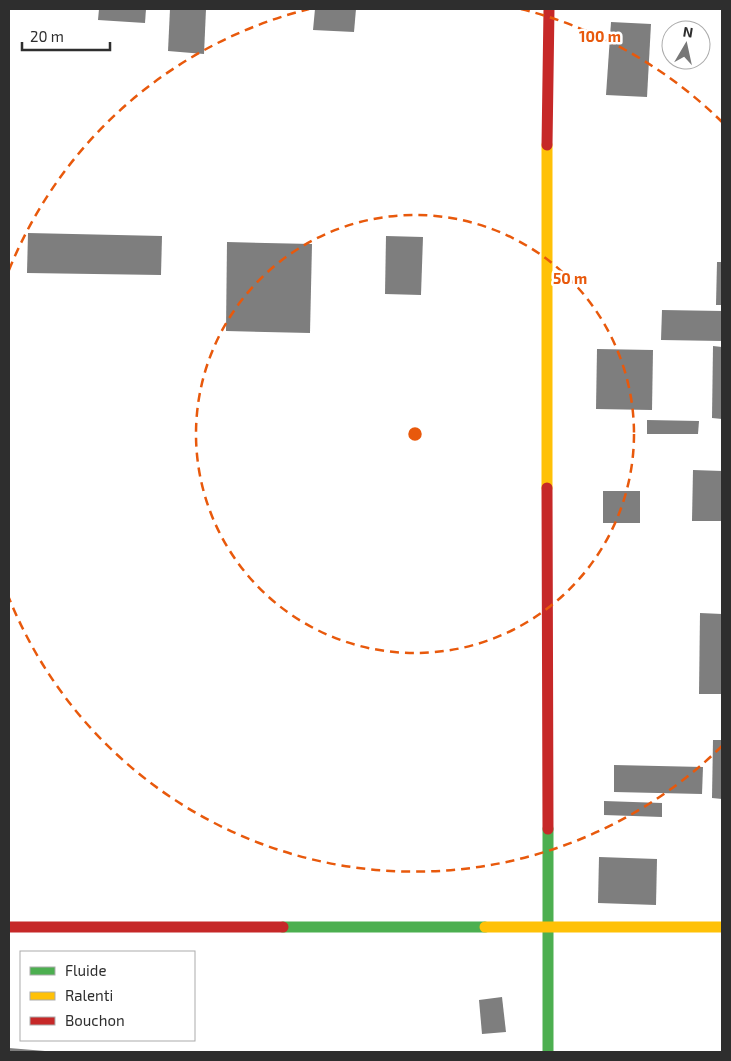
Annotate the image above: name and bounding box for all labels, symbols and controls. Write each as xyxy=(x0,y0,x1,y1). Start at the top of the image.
scale bar xyxy=(22,20,110,52)
north arrow xyxy=(661,20,711,70)
text: N xyxy=(682,22,694,41)
text: 20 m xyxy=(30,27,64,45)
text: 100 m xyxy=(579,27,621,45)
text: 50 m xyxy=(553,269,587,287)
centre of rings xyxy=(406,425,424,443)
legend xyxy=(20,951,195,1041)
text: Fluide xyxy=(65,961,106,979)
text: Ralenti xyxy=(65,986,113,1004)
text: Bouchon xyxy=(65,1011,125,1029)

